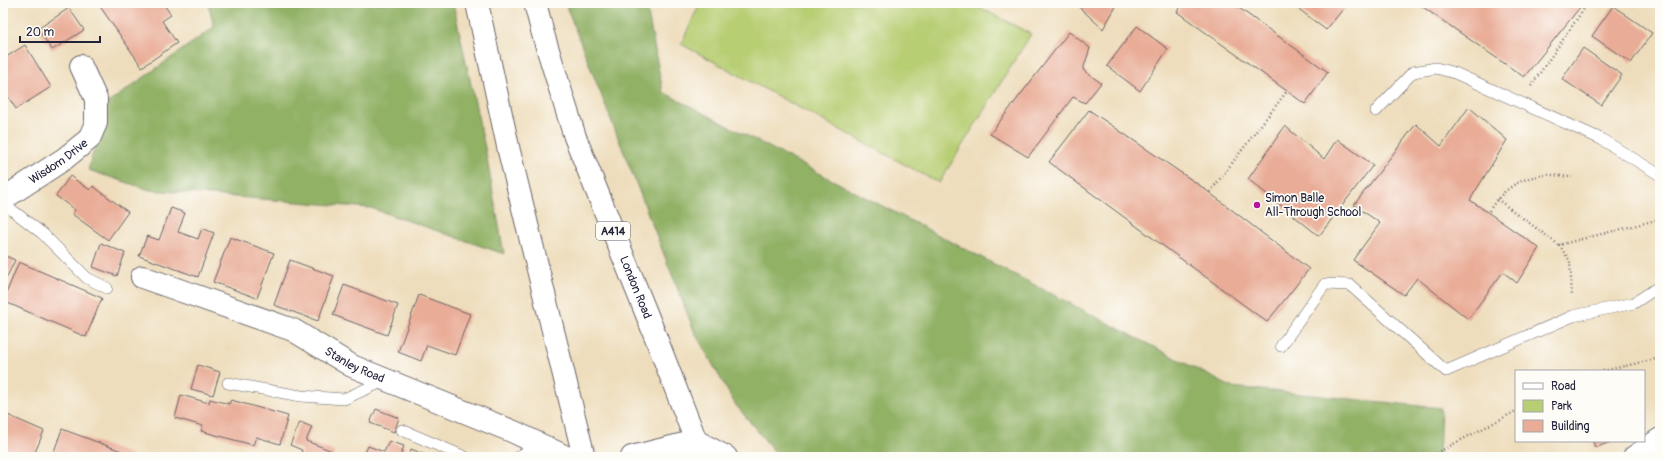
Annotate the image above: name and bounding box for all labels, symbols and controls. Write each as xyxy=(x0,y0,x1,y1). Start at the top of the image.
scale bar xyxy=(20,18,100,44)
text: 20 m xyxy=(26,25,55,40)
street label: Wisdom Drive xyxy=(27,136,91,188)
place label: Simon Balle All-Through School xyxy=(1265,191,1361,220)
marker: Simon Balle All-Through School xyxy=(1252,200,1262,210)
road number: A414 xyxy=(596,222,630,240)
street label: London Road xyxy=(616,254,655,321)
street label: Stanley Road xyxy=(322,344,387,386)
legend xyxy=(1515,370,1645,442)
text: Road xyxy=(1551,379,1576,394)
text: Park xyxy=(1551,399,1572,414)
text: Building xyxy=(1551,419,1590,434)

